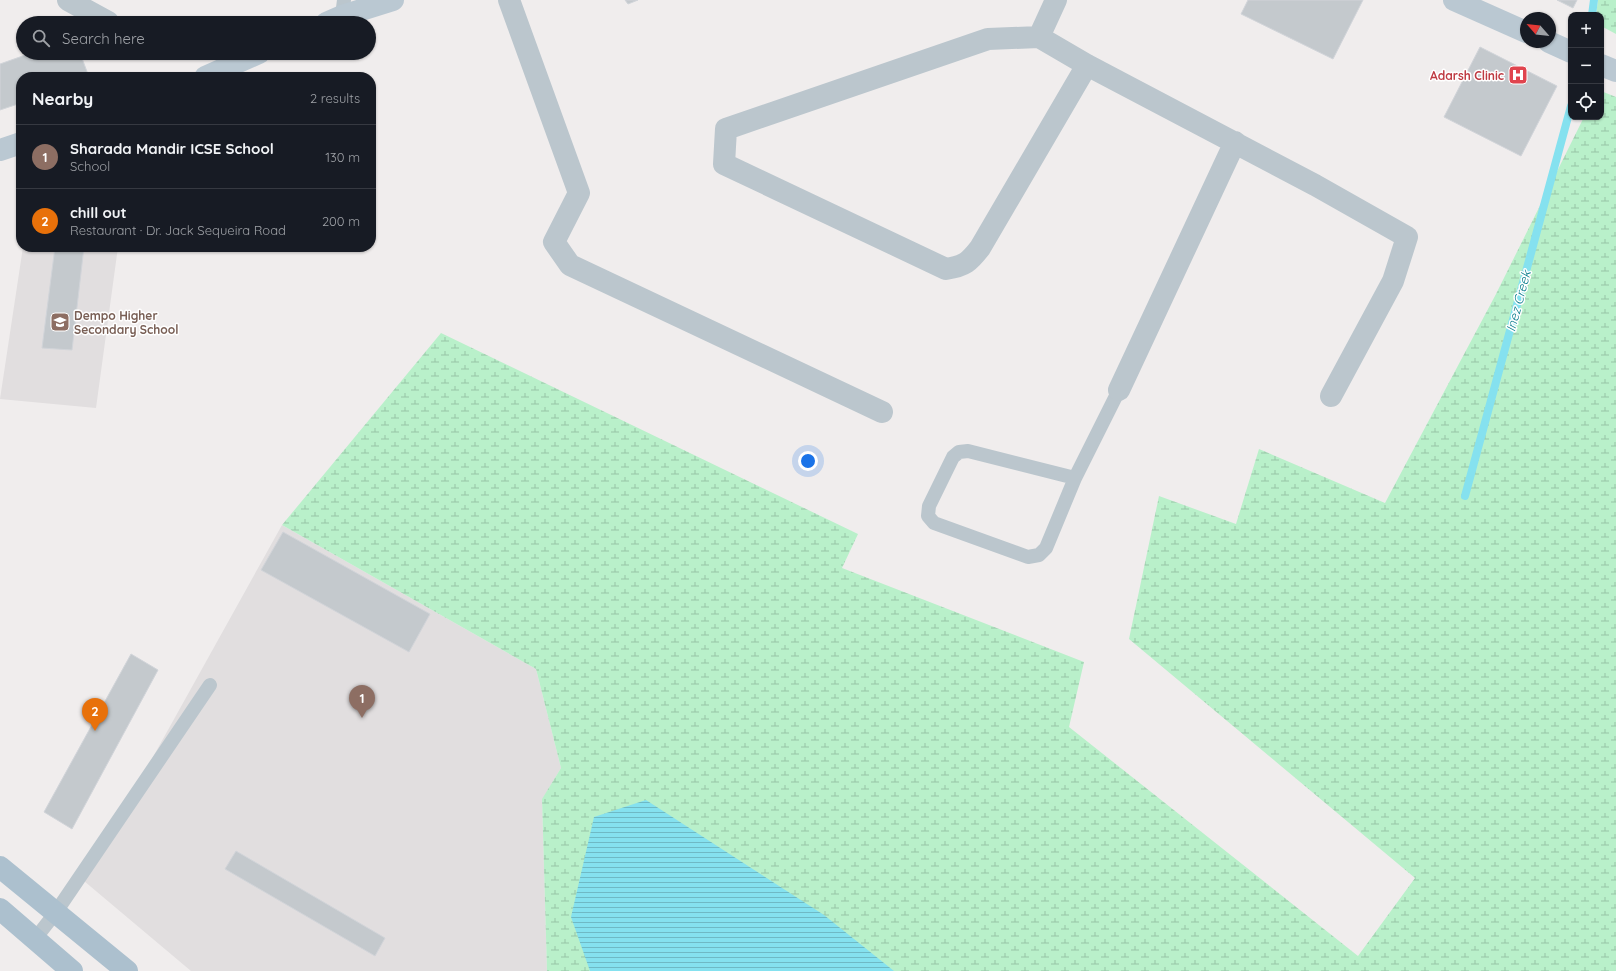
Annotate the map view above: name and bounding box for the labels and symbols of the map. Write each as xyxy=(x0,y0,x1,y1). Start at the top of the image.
north arrow xyxy=(1520,12,1556,48)
hospital icon: Adarsh Clinic xyxy=(1507,64,1529,86)
place label: Adarsh Clinic xyxy=(1430,68,1504,83)
water label: Inez Creek xyxy=(1502,268,1534,333)
place label: Dempo Higher Secondary School xyxy=(74,308,178,337)
school or university icon: Dempo Higher Secondary School xyxy=(49,311,71,333)
your location xyxy=(798,451,818,471)
pin: 1 xyxy=(349,685,375,718)
pin: 2 xyxy=(82,698,108,731)

